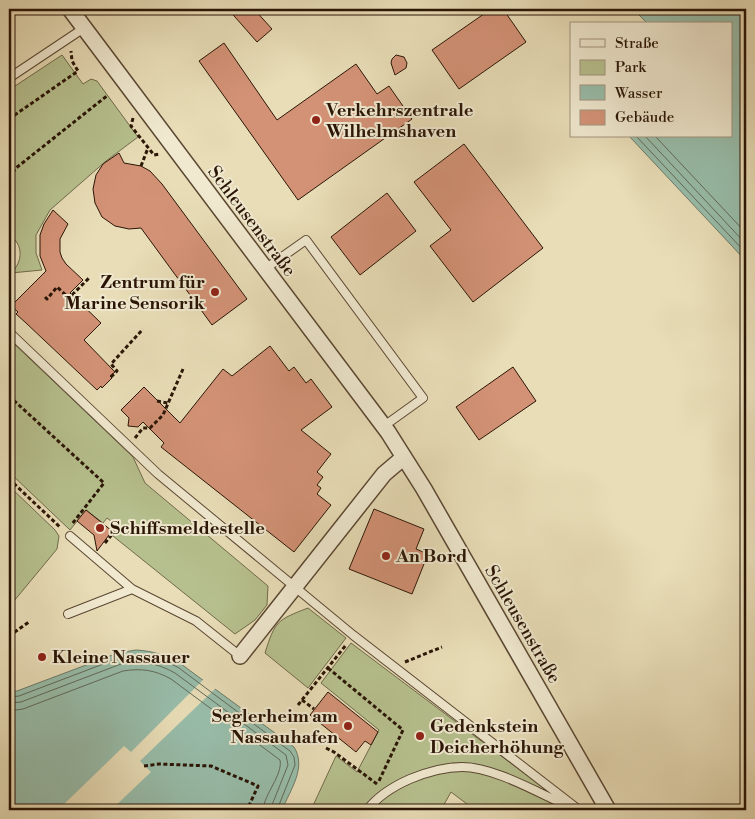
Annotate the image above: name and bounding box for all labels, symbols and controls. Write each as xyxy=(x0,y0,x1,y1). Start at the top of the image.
legend xyxy=(570,22,732,138)
text: Straße xyxy=(615,34,659,53)
text: Park xyxy=(615,58,647,77)
text: Wasser xyxy=(614,84,663,103)
place label: Verkehrszentrale Wilhelmshaven xyxy=(325,99,474,143)
text: Gebäude xyxy=(615,108,674,127)
marker: Verkehrszentrale Wilhelmshaven xyxy=(310,114,322,126)
street label: Schleusenstraße xyxy=(202,161,301,281)
place label: Zentrum für Marine Sensorik xyxy=(64,271,206,315)
marker: Zentrum für Marine Sensorik xyxy=(209,286,221,298)
place label: Schiffsmeldestelle xyxy=(110,517,265,540)
marker: Schiffsmeldestelle xyxy=(94,522,106,534)
place label: An Bord xyxy=(395,545,467,568)
marker: An Bord xyxy=(380,550,392,562)
street label: Schleusenstraße xyxy=(479,561,566,688)
place label: Kleine Nassauer xyxy=(52,646,190,669)
marker: Kleine Nassauer xyxy=(36,651,48,663)
place label: Seglerheim am Nassauhafen xyxy=(212,705,339,749)
place label: Gedenkstein Deicherhöhung xyxy=(430,715,565,759)
marker: Seglerheim am Nassauhafen xyxy=(342,720,354,732)
marker: Gedenkstein Deicherhöhung xyxy=(414,730,426,742)

